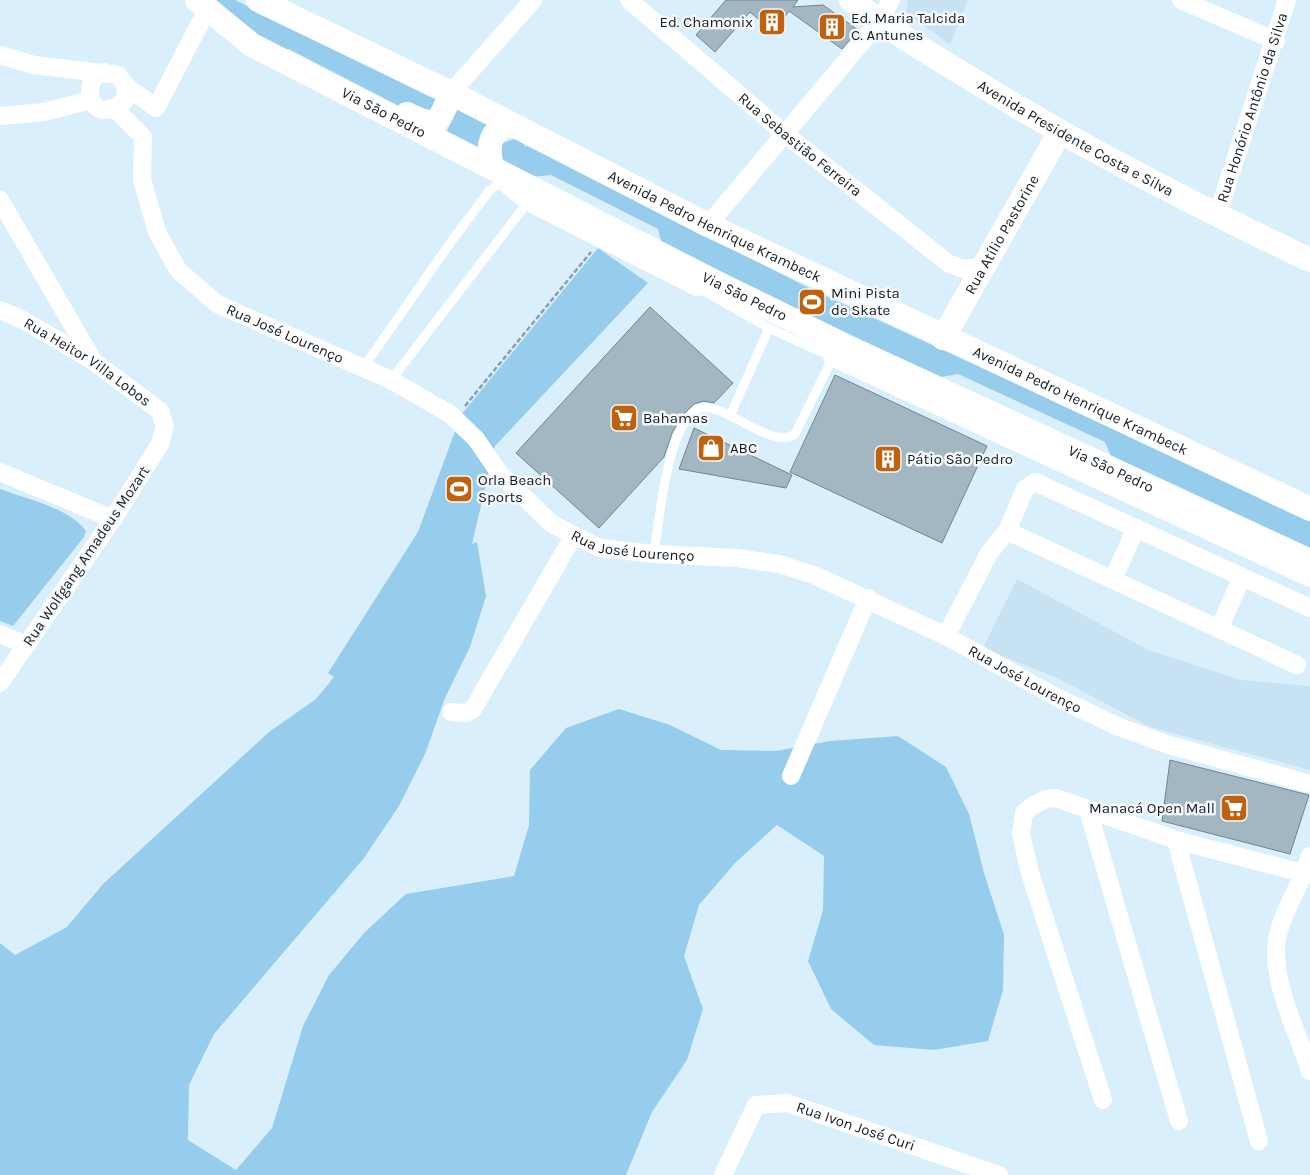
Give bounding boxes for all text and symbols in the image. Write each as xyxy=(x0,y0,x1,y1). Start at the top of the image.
building icon: Ed. Chamonix xyxy=(757,7,787,37)
place label: Ed. Maria Talcida C. Antunes xyxy=(851,9,965,44)
street label: Rua Honório Antônio da Silva xyxy=(1213,10,1291,205)
building icon: Ed. Maria Talcida C. Antunes xyxy=(817,12,847,42)
place label: Ed. Chamonix xyxy=(660,13,753,31)
street label: Avenida Presidente Costa e Silva xyxy=(974,76,1177,200)
street label: Via São Pedro xyxy=(338,83,429,141)
street label: Rua Sebastião Ferreira xyxy=(735,89,865,200)
street label: Avenida Pedro Henrique Krambeck xyxy=(605,166,825,286)
street label: Rua Atílio Pastorine xyxy=(961,172,1043,297)
street label: Via São Pedro xyxy=(699,268,790,325)
place label: Mini Pista de Skate xyxy=(831,284,900,319)
sports icon: Mini Pista de Skate xyxy=(797,287,827,317)
street label: Rua José Lourenço xyxy=(224,300,346,367)
street label: Rua Heitor Villa Lobos xyxy=(21,314,155,410)
street label: Avenida Pedro Henrique Krambeck xyxy=(970,342,1191,459)
supermarket icon: Bahamas xyxy=(609,403,639,433)
place label: Bahamas xyxy=(643,409,708,427)
shop icon: ABC xyxy=(696,433,726,463)
place label: ABC xyxy=(730,439,757,457)
street label: Via São Pedro xyxy=(1065,441,1157,496)
building icon: Pátio São Pedro xyxy=(873,444,903,474)
place label: Pátio São Pedro xyxy=(907,450,1013,468)
street label: Rua Wolfgang Amadeus Mozart xyxy=(19,462,153,649)
place label: Orla Beach Sports xyxy=(478,471,551,506)
sports icon: Orla Beach Sports xyxy=(444,474,474,504)
street label: Rua José Lourenço xyxy=(568,526,695,565)
street label: Rua José Lourenço xyxy=(965,641,1084,717)
supermarket icon: Manacá Open Mall xyxy=(1219,793,1249,823)
place label: Manacá Open Mall xyxy=(1089,799,1215,817)
street label: Rua Ivon José Curi xyxy=(794,1098,917,1155)

